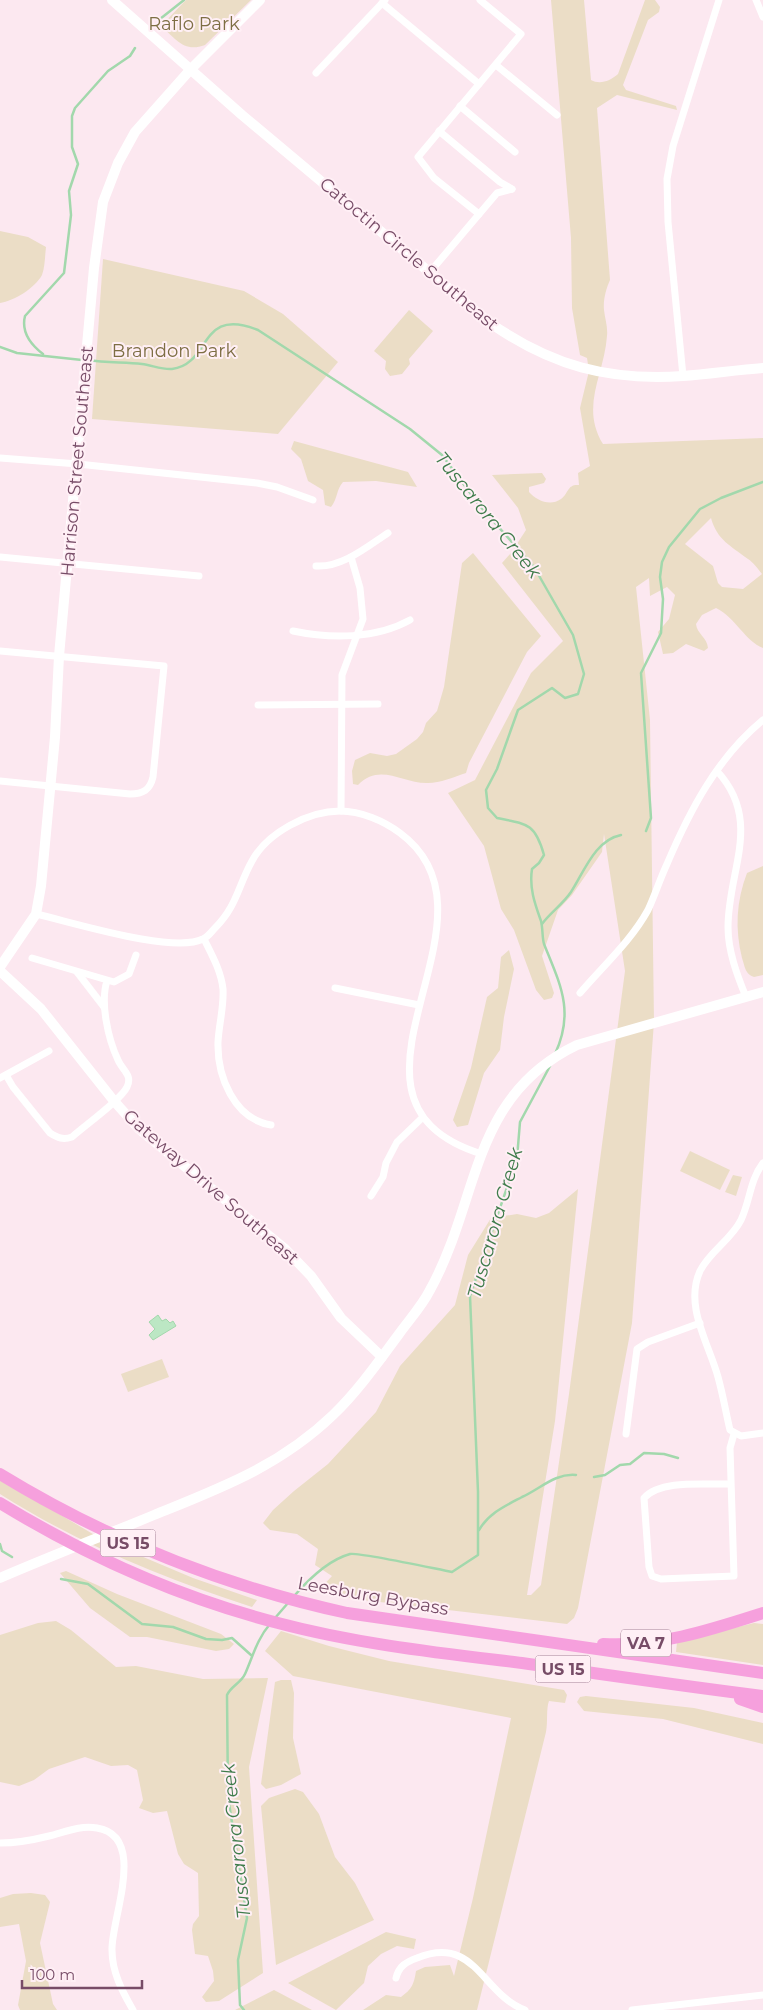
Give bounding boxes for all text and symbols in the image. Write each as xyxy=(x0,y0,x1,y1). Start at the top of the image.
park label: Raflo Park xyxy=(148,13,240,35)
street label: Catoctin Circle Southeast xyxy=(315,173,503,335)
park label: Brandon Park xyxy=(112,340,236,362)
street label: Harrison Street Southeast xyxy=(56,345,98,577)
water label: Tuscarora Creek xyxy=(430,447,546,583)
street label: Gateway Drive Southeast xyxy=(119,1105,303,1269)
water label: Tuscarora Creek xyxy=(462,1144,528,1301)
road number: US 15 xyxy=(100,1530,156,1556)
street label: Leesburg Bypass xyxy=(296,1572,450,1620)
road number: VA 7 xyxy=(621,1630,671,1656)
road number: US 15 xyxy=(536,1656,590,1682)
water label: Tuscarora Creek xyxy=(216,1762,256,1920)
scale bar xyxy=(22,1958,142,1990)
text: 100 m xyxy=(30,1965,75,1984)

